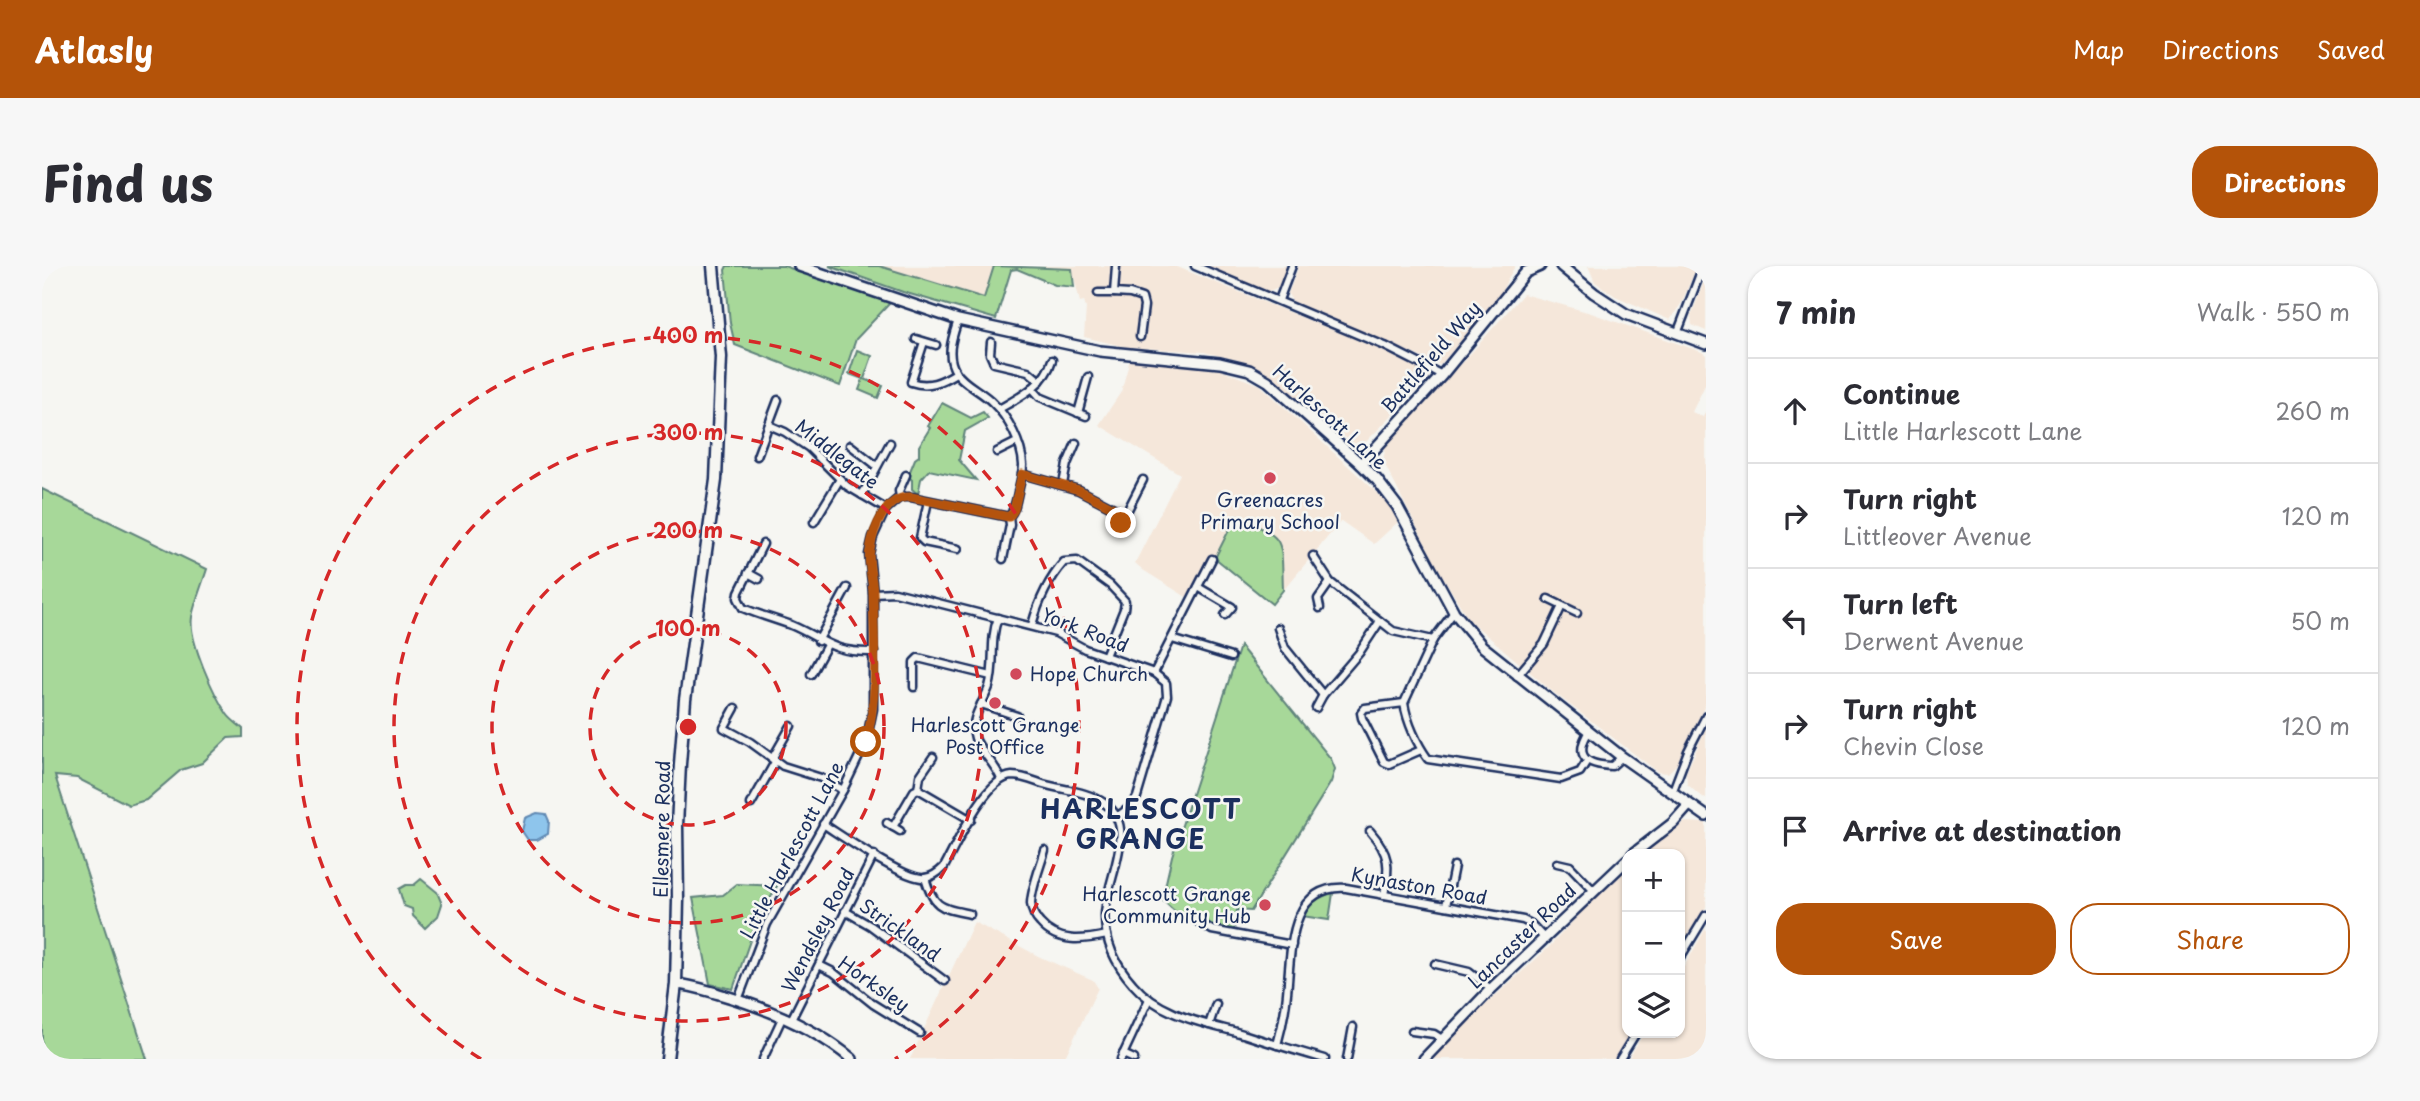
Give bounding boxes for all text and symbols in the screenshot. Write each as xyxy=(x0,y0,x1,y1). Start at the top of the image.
text: Atlasly xyxy=(35,24,153,74)
text: Map xyxy=(2073,31,2124,67)
text: Directions xyxy=(2162,31,2279,67)
text: Saved xyxy=(2317,31,2385,67)
text: Find us xyxy=(42,145,213,219)
button: Directions xyxy=(2192,146,2378,218)
text: 7 min xyxy=(1776,289,1857,334)
street label: Battlefield Way xyxy=(1374,294,1487,418)
text: Walk · 550 m xyxy=(2197,294,2350,329)
text: 400 m xyxy=(653,318,723,350)
street label: Harlescott Lane xyxy=(1267,357,1394,475)
text: Continue xyxy=(1843,374,1960,413)
icon: ahead xyxy=(1776,392,1814,430)
text: 260 m xyxy=(2275,393,2350,428)
street label: Middlegate xyxy=(790,412,885,495)
text: Little Harlescott Lane xyxy=(1843,413,2082,448)
text: 300 m xyxy=(653,415,723,447)
marker: Greenacres Primary School xyxy=(1262,470,1278,486)
text: Turn right xyxy=(1843,479,1977,518)
place label: Greenacres Primary School xyxy=(1200,485,1340,535)
icon: right xyxy=(1776,497,1814,535)
text: 120 m xyxy=(2282,498,2350,533)
route end xyxy=(1105,507,1136,538)
text: 200 m xyxy=(653,513,723,545)
text: Littleover Avenue xyxy=(1843,518,2032,553)
text: Turn left xyxy=(1843,584,1958,623)
street label: York Road xyxy=(1038,600,1133,658)
icon: left xyxy=(1776,602,1814,640)
text: 50 m xyxy=(2290,603,2350,638)
text: 100 m xyxy=(655,611,721,643)
text: Derwent Avenue xyxy=(1843,623,2024,658)
place label: Hope Church xyxy=(1030,659,1148,687)
marker: Hope Church xyxy=(1008,666,1024,682)
text: Turn right xyxy=(1843,689,1977,728)
marker: Harlescott Grange Post Office xyxy=(987,695,1003,711)
icon: right xyxy=(1776,707,1814,745)
text: 120 m xyxy=(2282,708,2350,743)
place label: Harlescott Grange Post Office xyxy=(911,710,1079,760)
centre of rings xyxy=(676,715,700,739)
route start xyxy=(850,726,881,757)
text: Chevin Close xyxy=(1843,728,1984,763)
street label: Little Harlescott Lane xyxy=(732,756,850,943)
street label: Ellesmere Road xyxy=(646,760,676,898)
district label: HARLESCOTT GRANGE xyxy=(1040,789,1242,858)
text: Arrive at destination xyxy=(1843,811,2122,850)
icon: arrive xyxy=(1776,812,1814,850)
map controls xyxy=(1622,849,1685,1038)
button: + xyxy=(1622,849,1685,912)
street label: Kynaston Road xyxy=(1349,859,1489,911)
street label: Wendsley Road xyxy=(774,862,861,997)
street label: Lancaster Road xyxy=(1461,876,1582,994)
place label: Harlescott Grange Community Hub xyxy=(1082,879,1251,929)
street label: Strickland xyxy=(854,891,947,968)
marker: Harlescott Grange Community Hub xyxy=(1257,897,1273,913)
button: Save xyxy=(1776,903,2056,975)
button: Share xyxy=(2070,903,2350,975)
button: − xyxy=(1622,912,1685,975)
street label: Horksley xyxy=(833,948,916,1018)
button: layers xyxy=(1622,975,1685,1038)

